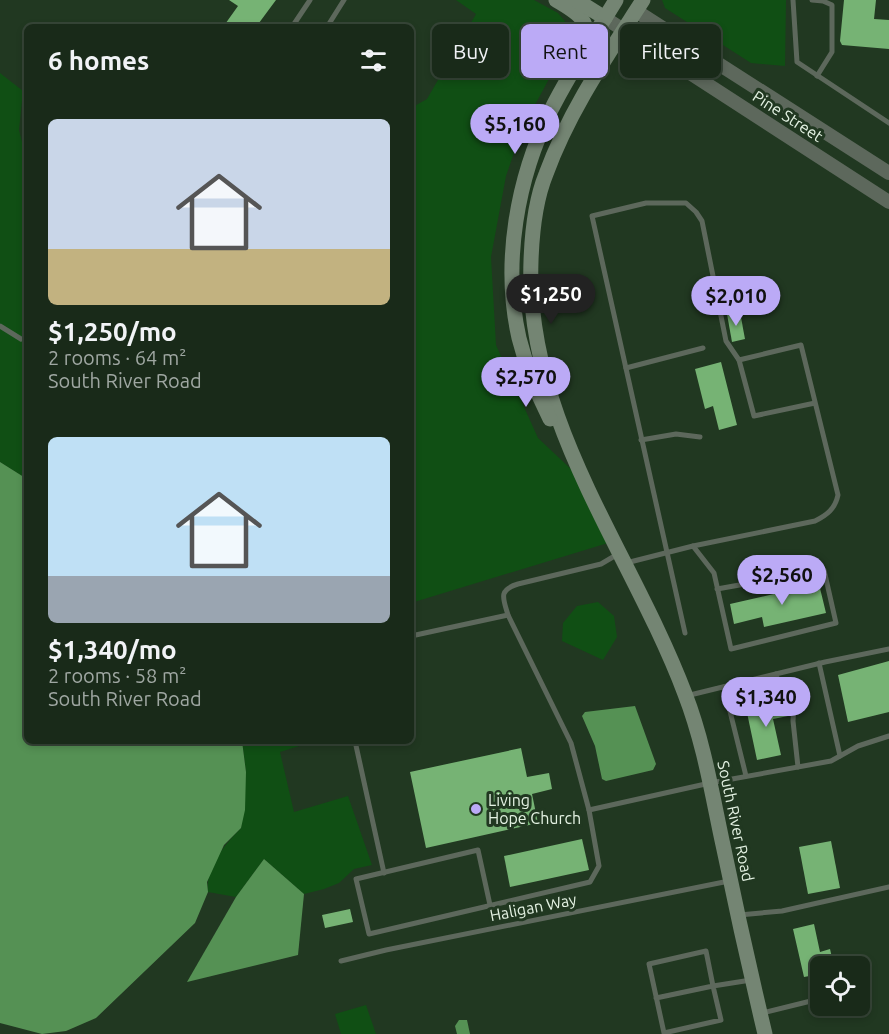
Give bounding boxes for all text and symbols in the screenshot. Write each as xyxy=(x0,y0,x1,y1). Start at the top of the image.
chip: Buy xyxy=(432,24,509,78)
chip: Rent xyxy=(521,24,608,78)
chip: Filters xyxy=(620,24,721,78)
icon: filters xyxy=(357,44,390,77)
text: 6 homes xyxy=(48,46,149,75)
street label: Pine Street xyxy=(750,87,827,146)
pin: $5,160 xyxy=(466,104,564,155)
text: $5,160 xyxy=(484,112,546,135)
icon: home xyxy=(165,158,273,266)
pin: $1,250 xyxy=(502,274,600,325)
pin: $2,010 xyxy=(687,276,785,327)
text: $1,250 xyxy=(520,282,582,305)
text: $2,010 xyxy=(705,284,767,307)
text: $1,250/mo xyxy=(48,317,177,346)
text: 2 rooms · 64 m² xyxy=(48,346,186,369)
pin: $2,570 xyxy=(477,357,575,408)
text: $2,570 xyxy=(495,365,557,388)
text: South River Road xyxy=(48,369,202,392)
icon: home xyxy=(165,476,273,584)
pin: $2,560 xyxy=(733,555,831,606)
text: $2,560 xyxy=(751,563,813,586)
text: $1,340/mo xyxy=(48,635,177,664)
text: 2 rooms · 58 m² xyxy=(48,664,186,687)
pin: $1,340 xyxy=(717,677,815,728)
text: $1,340 xyxy=(735,685,797,708)
text: South River Road xyxy=(48,687,202,710)
street label: South River Road xyxy=(714,759,758,883)
place label: Living Hope Church xyxy=(488,791,581,827)
marker: Living Hope Church xyxy=(469,802,483,816)
street label: Haligan Way xyxy=(488,890,578,924)
map controls xyxy=(810,956,870,1016)
button: locate xyxy=(810,956,870,1016)

